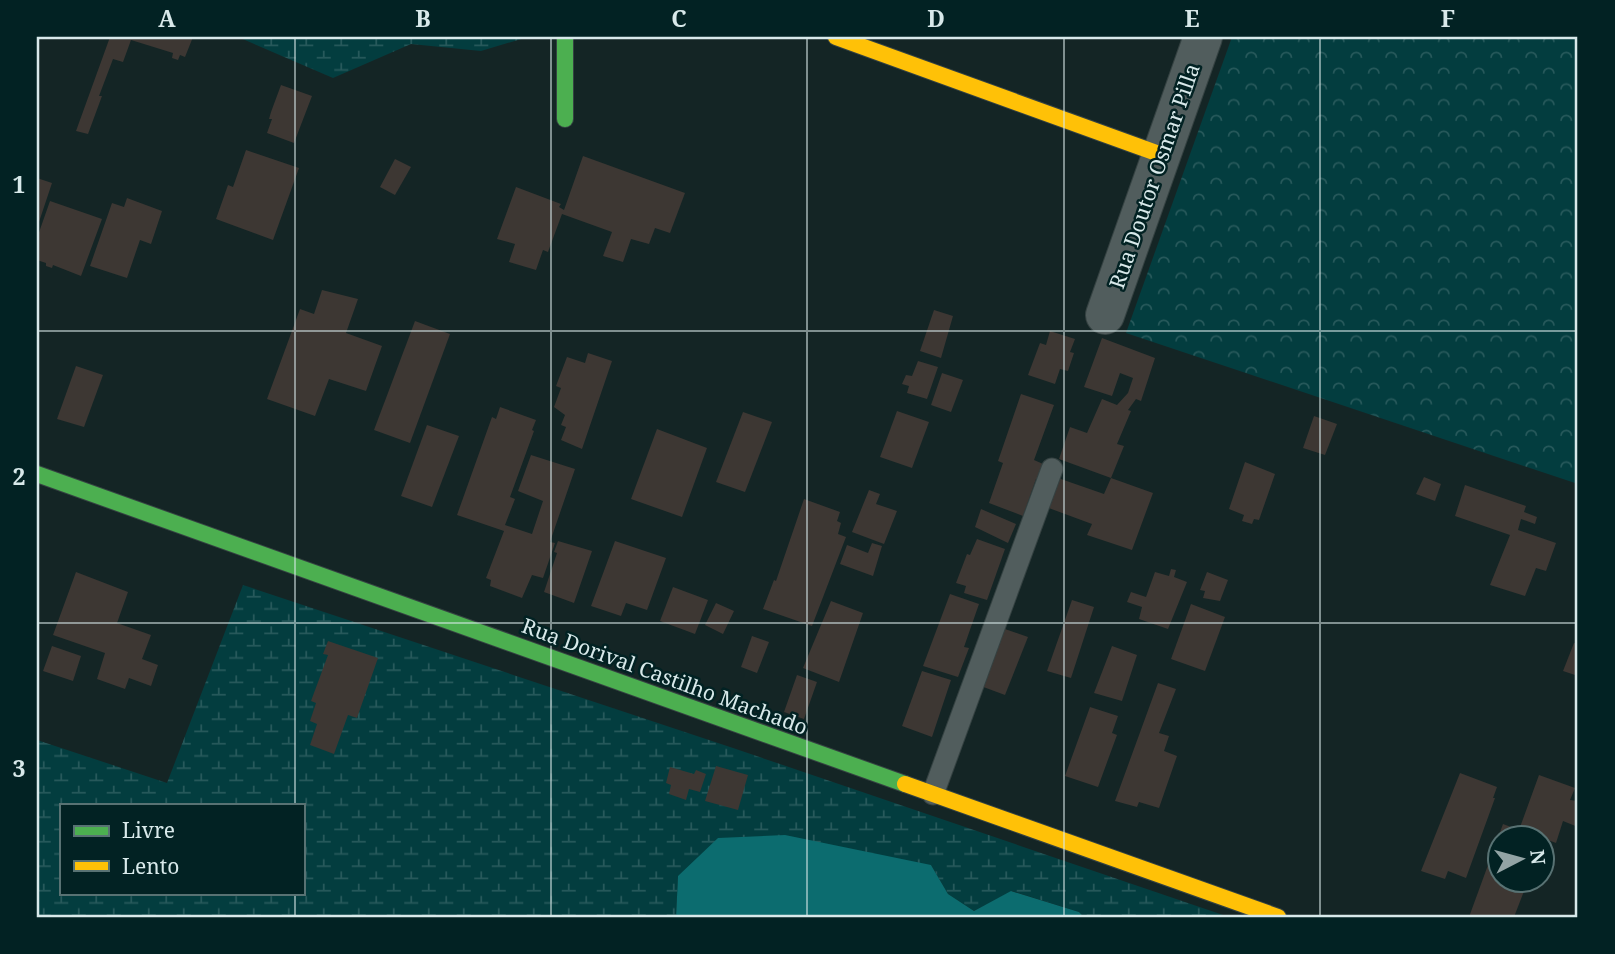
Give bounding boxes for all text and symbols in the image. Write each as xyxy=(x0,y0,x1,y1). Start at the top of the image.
text: A xyxy=(158,2,176,34)
text: B xyxy=(415,2,431,34)
text: C xyxy=(671,2,687,34)
text: D xyxy=(927,2,945,34)
text: E xyxy=(1184,2,1200,34)
text: F xyxy=(1441,2,1455,34)
street label: Rua Doutor Osmar Pilla xyxy=(1102,60,1206,292)
text: 1 xyxy=(13,168,26,200)
text: 2 xyxy=(13,460,26,492)
street label: Rua Dorival Castilho Machado xyxy=(518,611,812,741)
text: 3 xyxy=(13,752,26,784)
legend xyxy=(60,804,304,894)
text: Livre xyxy=(122,816,175,844)
north arrow xyxy=(1486,824,1556,894)
text: N xyxy=(1524,848,1552,866)
text: Lento xyxy=(122,852,179,880)

